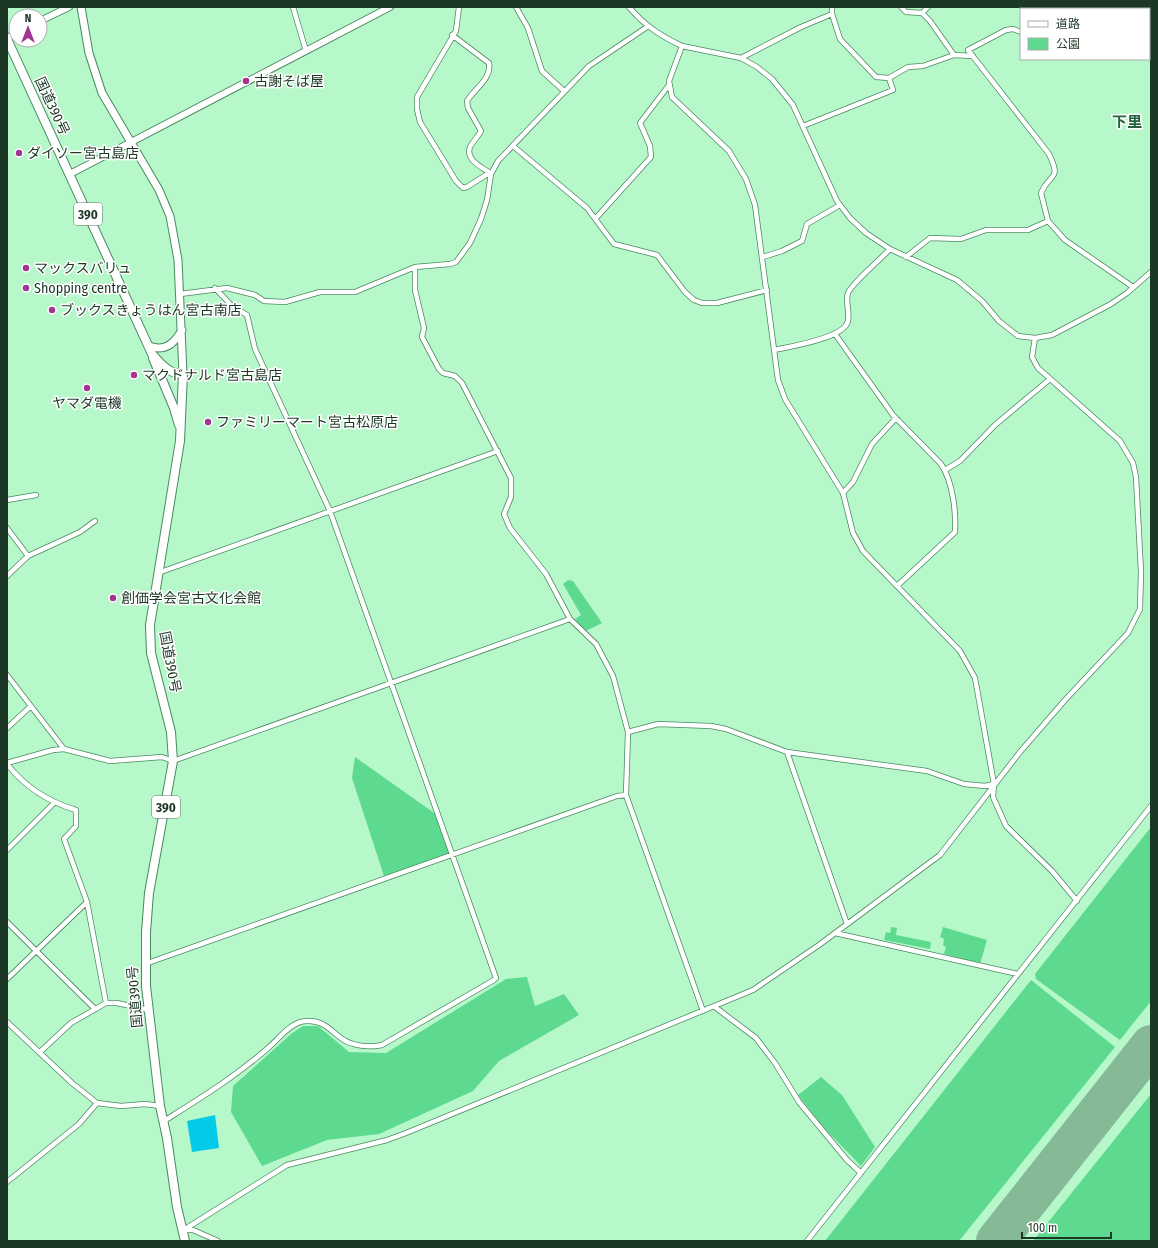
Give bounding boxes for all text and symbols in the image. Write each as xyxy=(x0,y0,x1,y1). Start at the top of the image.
north arrow xyxy=(8,8,48,48)
legend xyxy=(1020,8,1150,60)
text: N xyxy=(25,12,31,25)
text: 道路 xyxy=(1056,17,1080,31)
text: 公園 xyxy=(1056,37,1080,51)
place label: 古謝そば屋 xyxy=(254,73,324,90)
street label: 国道390号 xyxy=(31,74,73,138)
marker: 古謝そば屋 xyxy=(241,76,251,86)
district label: 下里 xyxy=(1112,113,1142,131)
place label: ダイソー宮古島店 xyxy=(27,145,139,162)
marker: ダイソー宮古島店 xyxy=(14,148,24,158)
road number: 390 xyxy=(74,203,102,225)
place label: マックスバリュ xyxy=(34,260,132,277)
marker: マックスバリュ xyxy=(21,263,31,273)
place label: Shopping centre xyxy=(34,280,127,297)
marker: Shopping centre xyxy=(21,283,31,293)
place label: ブックスきょうはん宮古南店 xyxy=(60,302,242,319)
marker: ブックスきょうはん宮古南店 xyxy=(47,305,57,315)
place label: マクドナルド宮古島店 xyxy=(142,367,282,384)
marker: マクドナルド宮古島店 xyxy=(129,370,139,380)
marker: ヤマダ電機 xyxy=(82,383,92,393)
place label: ヤマダ電機 xyxy=(52,395,122,412)
place label: ファミリーマート宮古松原店 xyxy=(216,414,398,431)
marker: ファミリーマート宮古松原店 xyxy=(203,417,213,427)
place label: 創価学会宮古文化会館 xyxy=(121,590,261,607)
marker: 創価学会宮古文化会館 xyxy=(108,593,118,603)
street label: 国道390号 xyxy=(156,630,184,694)
road number: 390 xyxy=(152,796,180,818)
street label: 国道390号 xyxy=(124,965,146,1029)
scale bar xyxy=(1022,1214,1111,1240)
text: 100 m xyxy=(1028,1221,1057,1235)

